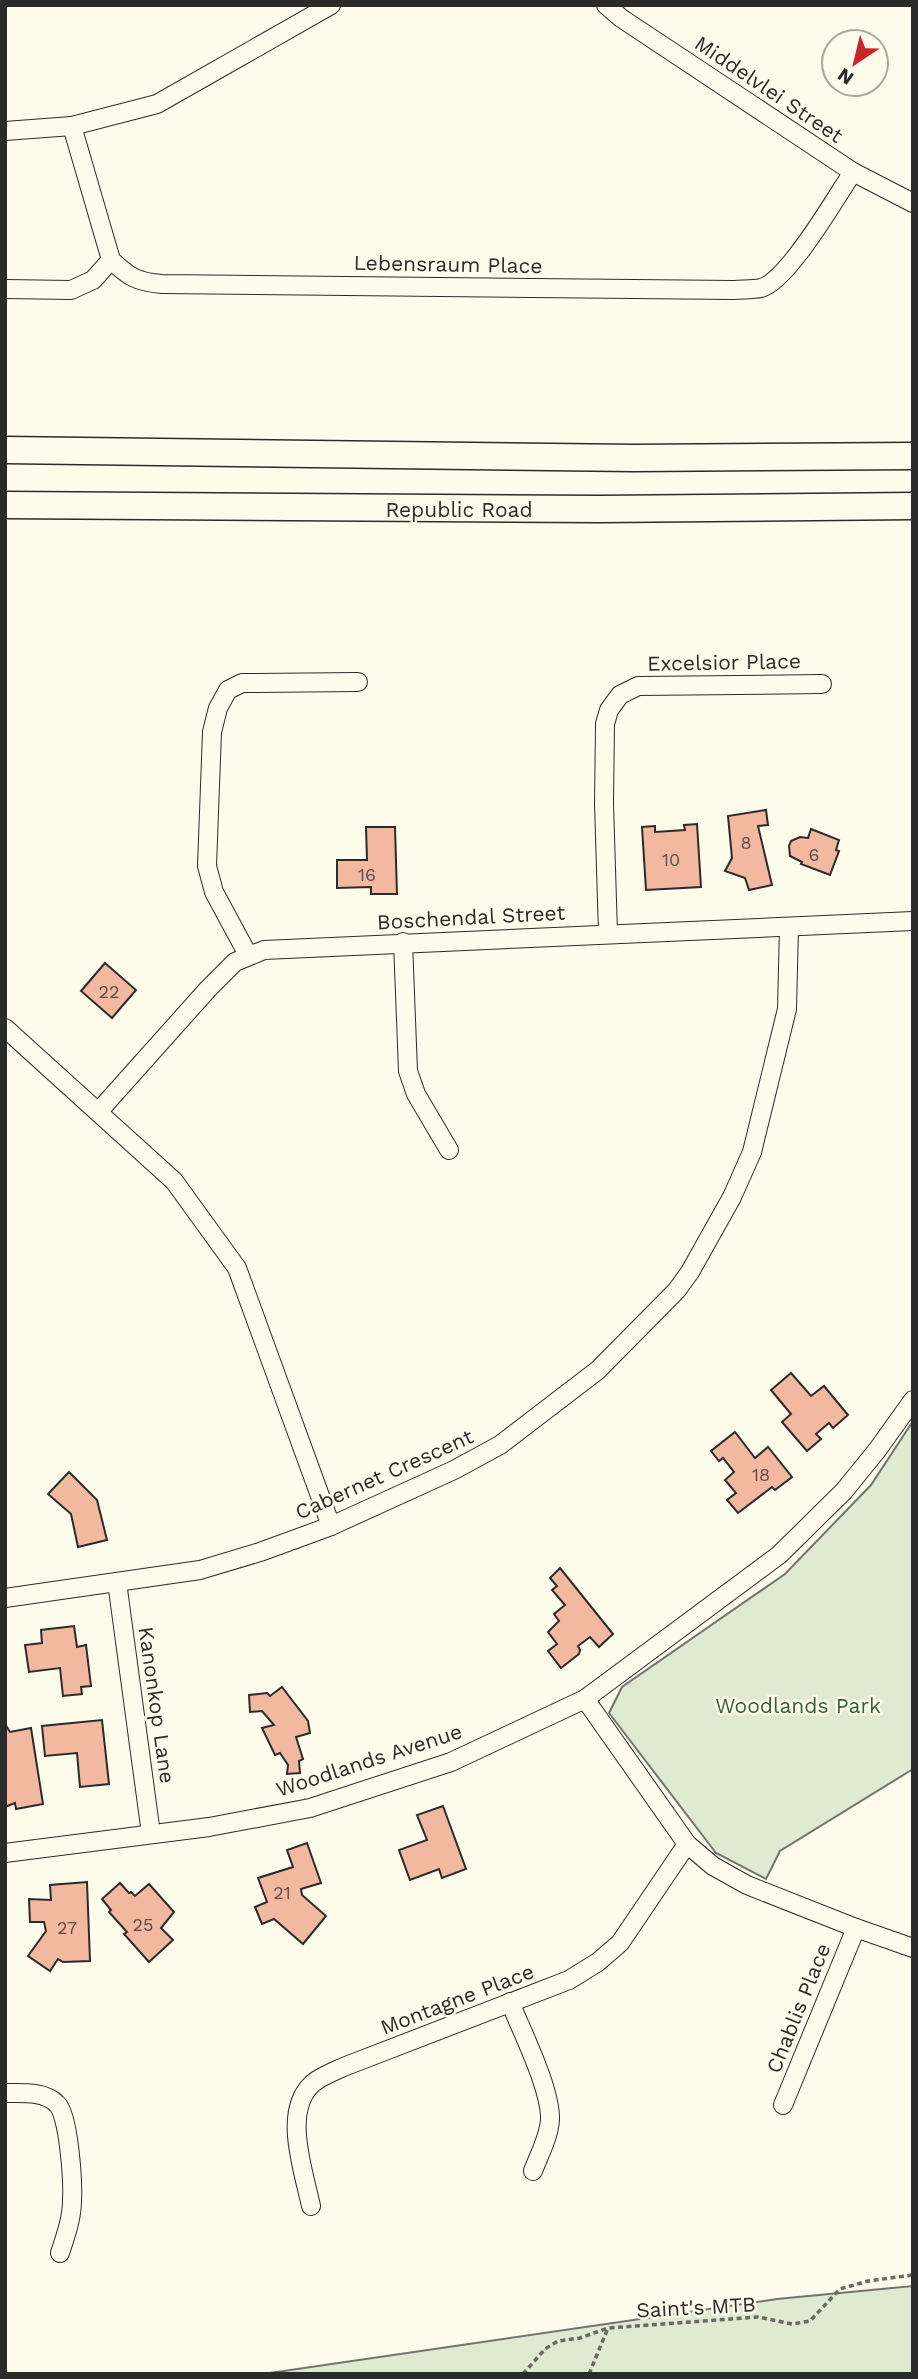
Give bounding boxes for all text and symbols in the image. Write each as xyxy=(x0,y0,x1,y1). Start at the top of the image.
north arrow xyxy=(820,28,890,98)
street label: Middelvlei Street xyxy=(690,30,848,148)
text: N xyxy=(833,63,858,90)
street label: Lebensraum Place xyxy=(353,250,543,278)
street label: Republic Road xyxy=(385,497,533,522)
street label: Excelsior Place xyxy=(647,648,801,676)
house number: 8 xyxy=(740,832,752,853)
house number: 6 xyxy=(809,844,819,865)
house number: 10 xyxy=(662,849,680,870)
house number: 16 xyxy=(358,864,376,885)
street label: Boschendal Street xyxy=(376,900,566,934)
house number: 22 xyxy=(99,981,120,1002)
street label: Cabernet Crescent xyxy=(291,1423,477,1525)
house number: 18 xyxy=(752,1464,770,1485)
street label: Kanonkop Lane xyxy=(134,1625,180,1785)
park label: Woodlands Park xyxy=(715,1693,881,1718)
street label: Woodlands Avenue xyxy=(273,1718,465,1802)
house number: 21 xyxy=(273,1882,291,1903)
house number: 25 xyxy=(133,1914,153,1935)
house number: 27 xyxy=(57,1917,77,1938)
street label: Chablis Place xyxy=(761,1939,835,2077)
street label: Montagne Place xyxy=(377,1958,537,2040)
street label: Saint's MTB xyxy=(636,2291,756,2323)

